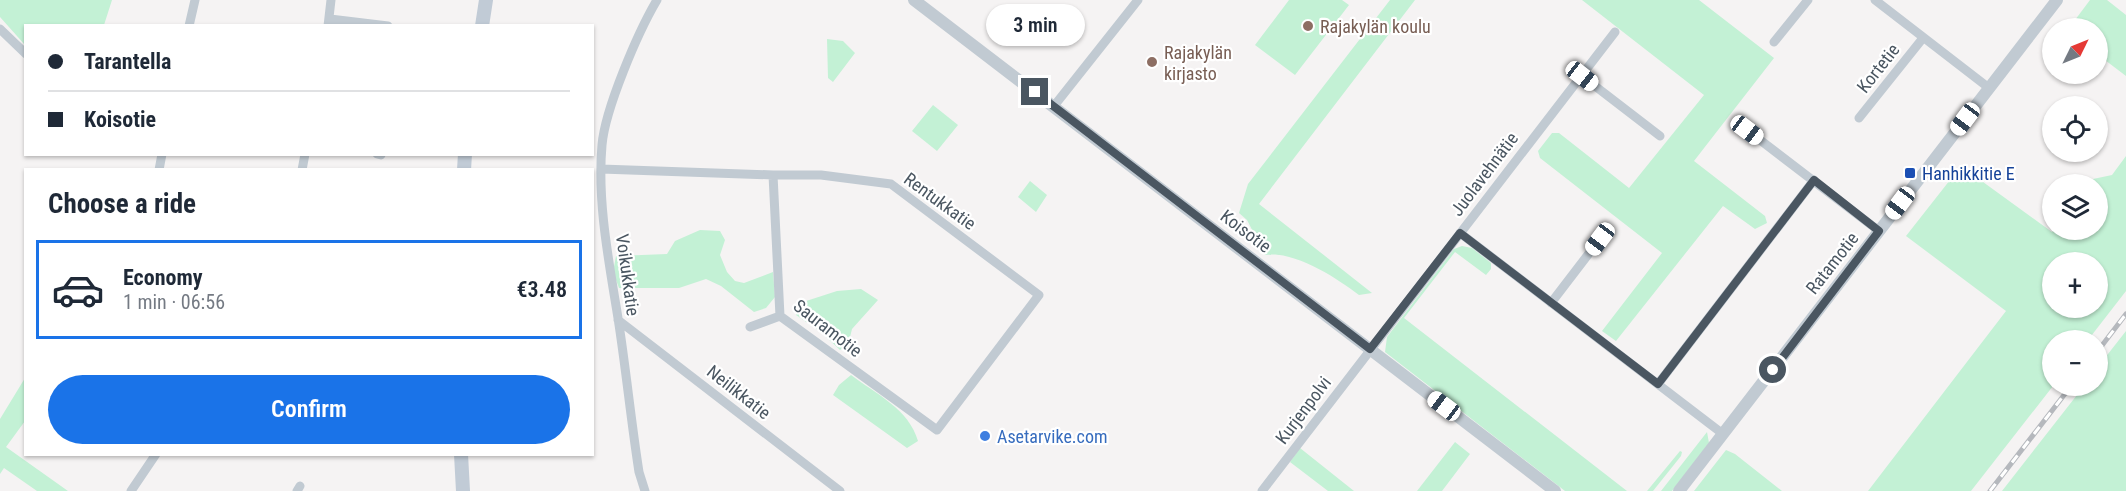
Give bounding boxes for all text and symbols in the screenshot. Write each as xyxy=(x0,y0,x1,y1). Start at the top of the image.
callout: 3 min xyxy=(986,5,1084,47)
text: 3 min xyxy=(1013,13,1058,37)
place label: Rajakylän koulu xyxy=(1320,16,1431,37)
north arrow xyxy=(2042,18,2108,84)
map controls xyxy=(2042,18,2108,396)
marker: Rajakylän koulu xyxy=(1301,19,1315,33)
street label: Kortetie xyxy=(1852,39,1904,97)
place label: Rajakylän kirjasto xyxy=(1164,42,1232,84)
text: Tarantella xyxy=(84,49,171,74)
marker: Rajakylän kirjasto xyxy=(1145,55,1159,69)
car xyxy=(1562,58,1602,94)
route end xyxy=(1021,78,1048,105)
button: locate xyxy=(2042,96,2108,162)
car xyxy=(1947,99,1983,139)
text: Koisotie xyxy=(84,107,156,132)
car xyxy=(1727,112,1767,148)
street label: Juolavehnätie xyxy=(1446,128,1522,220)
place label: Hanhikkitie E xyxy=(1922,163,2015,184)
marker: Hanhikkitie E xyxy=(1903,166,1917,180)
street label: Rentukkatie xyxy=(900,168,980,234)
button: layers xyxy=(2042,174,2108,240)
car xyxy=(1882,183,1918,223)
text: Choose a ride xyxy=(48,188,196,220)
street label: Koisotie xyxy=(1217,205,1275,257)
car xyxy=(1582,219,1618,259)
street label: Ratamotie xyxy=(1801,228,1863,298)
street label: Voikukkatie xyxy=(612,233,644,317)
button: + xyxy=(2042,252,2108,318)
icon: car xyxy=(51,263,105,317)
text: Economy xyxy=(123,265,203,290)
text: €3.48 xyxy=(516,277,567,302)
text: 1 min · 06:56 xyxy=(123,290,225,314)
street label: Sauramotie xyxy=(790,295,866,361)
button: − xyxy=(2042,330,2108,396)
route start xyxy=(1759,356,1786,383)
street label: Neilikkatie xyxy=(703,361,775,423)
street label: Kurjenpolvi xyxy=(1271,372,1335,448)
button: Confirm xyxy=(48,375,570,444)
car xyxy=(1424,388,1464,424)
place label: Asetarvike.com xyxy=(997,426,1107,447)
marker: Asetarvike.com xyxy=(978,429,992,443)

